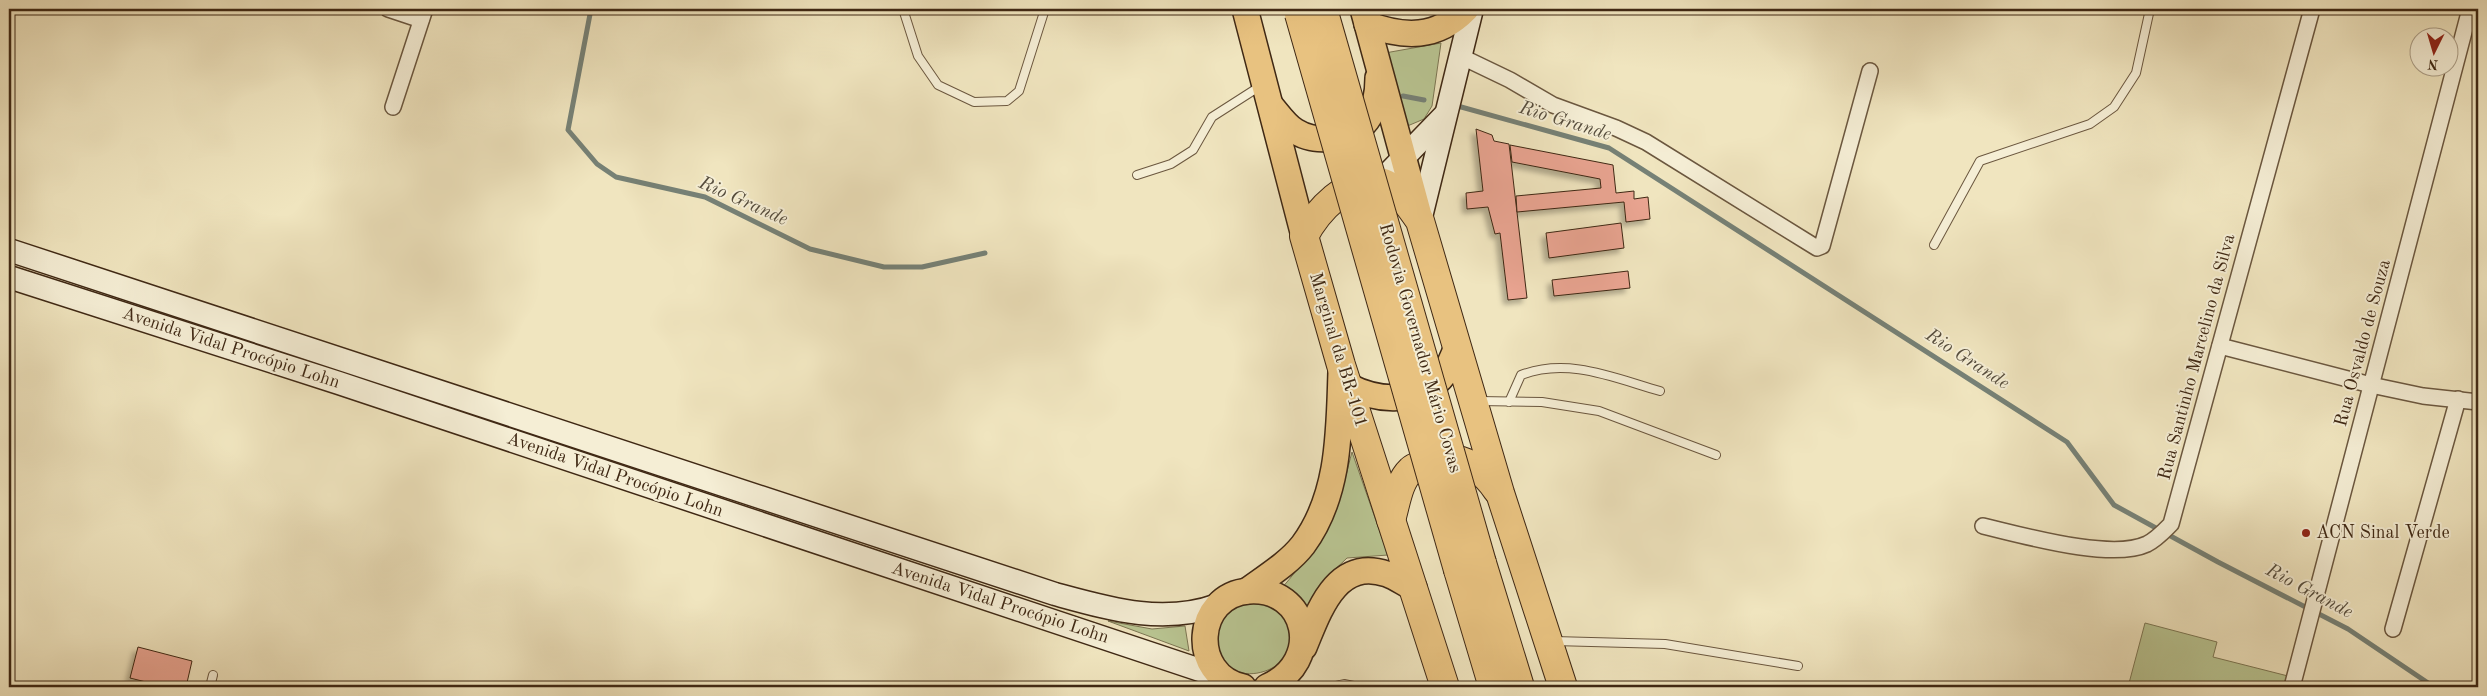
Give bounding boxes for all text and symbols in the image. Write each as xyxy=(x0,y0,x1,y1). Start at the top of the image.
north arrow xyxy=(2410,28,2460,78)
text: N xyxy=(2427,56,2439,71)
water label: Rio Grande xyxy=(1516,99,1614,145)
water label: Rio Grande xyxy=(695,174,791,230)
street label: Rodovia Governador Mário Covas xyxy=(1376,221,1464,475)
street label: Rua Santinho Marcelino da Silva xyxy=(2155,232,2239,482)
street label: Rua Osvaldo de Souza xyxy=(2332,257,2394,428)
street label: Marginal da BR-101 xyxy=(1306,270,1370,430)
street label: Avenida Vidal Procópio Lohn xyxy=(120,304,342,392)
water label: Rio Grande xyxy=(1921,326,2012,394)
street label: Avenida Vidal Procópio Lohn xyxy=(504,429,726,521)
place label: ACN Sinal Verde xyxy=(2316,524,2450,542)
marker: ACN Sinal Verde xyxy=(2300,527,2312,539)
street label: Avenida Vidal Procópio Lohn xyxy=(889,559,1111,647)
water label: Rio Grande xyxy=(2262,561,2356,623)

